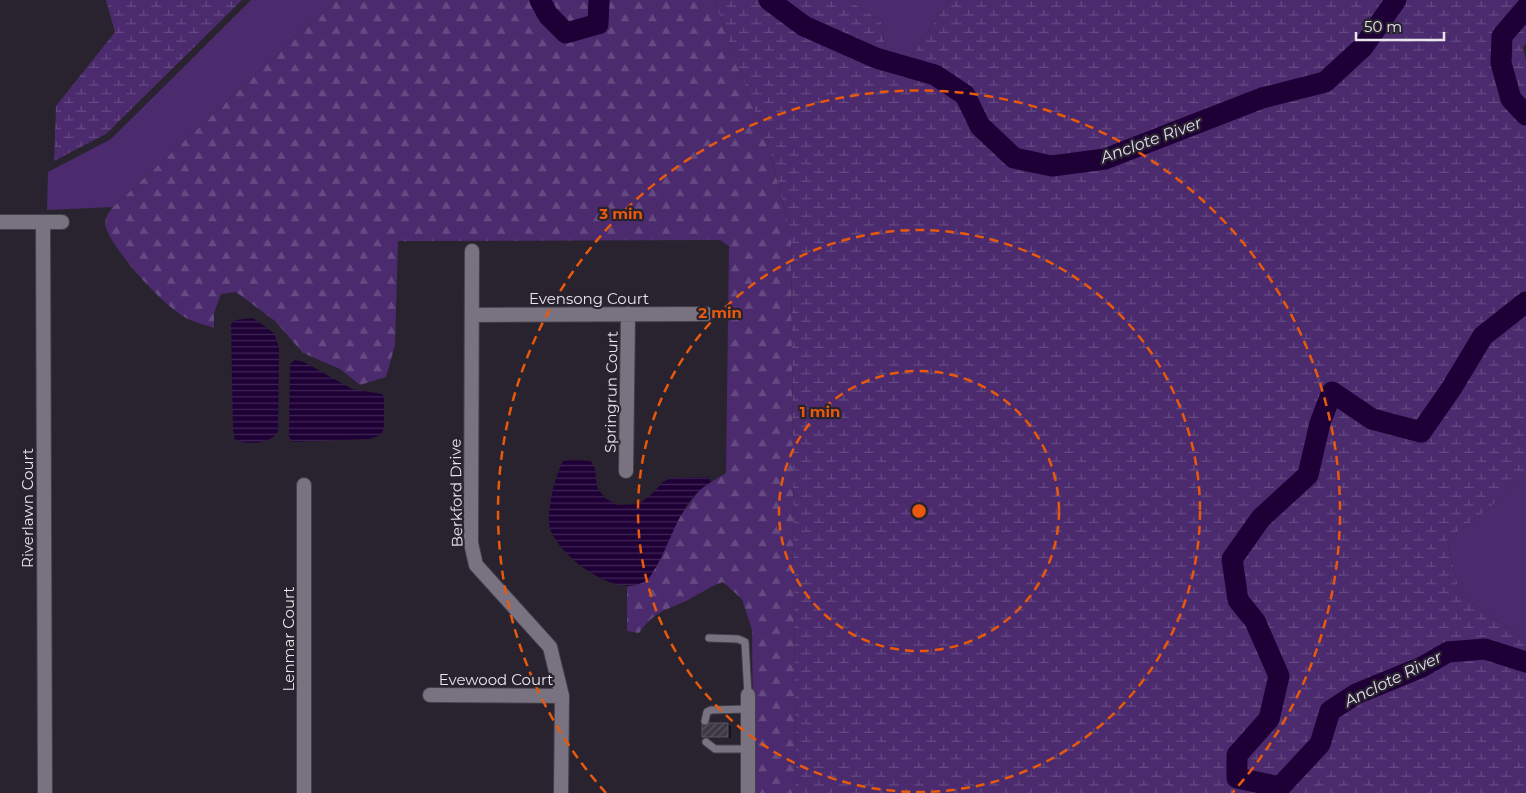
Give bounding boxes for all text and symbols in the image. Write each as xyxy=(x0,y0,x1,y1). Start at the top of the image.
scale bar xyxy=(1356,10,1444,42)
text: 50 m xyxy=(1364,17,1402,36)
water label: Anclote River xyxy=(1097,113,1205,167)
text: 3 min xyxy=(598,204,643,223)
street label: Evensong Court xyxy=(529,289,649,308)
text: 2 min xyxy=(698,303,742,322)
street label: Springrun Court xyxy=(600,331,622,453)
text: 1 min xyxy=(800,402,840,421)
street label: Berkford Drive xyxy=(446,438,466,548)
street label: Riverlawn Court xyxy=(18,448,37,568)
centre of rings xyxy=(910,502,928,520)
street label: Lenmar Court xyxy=(279,587,298,691)
water label: Anclote River xyxy=(1340,647,1445,711)
street label: Evewood Court xyxy=(439,670,553,689)

